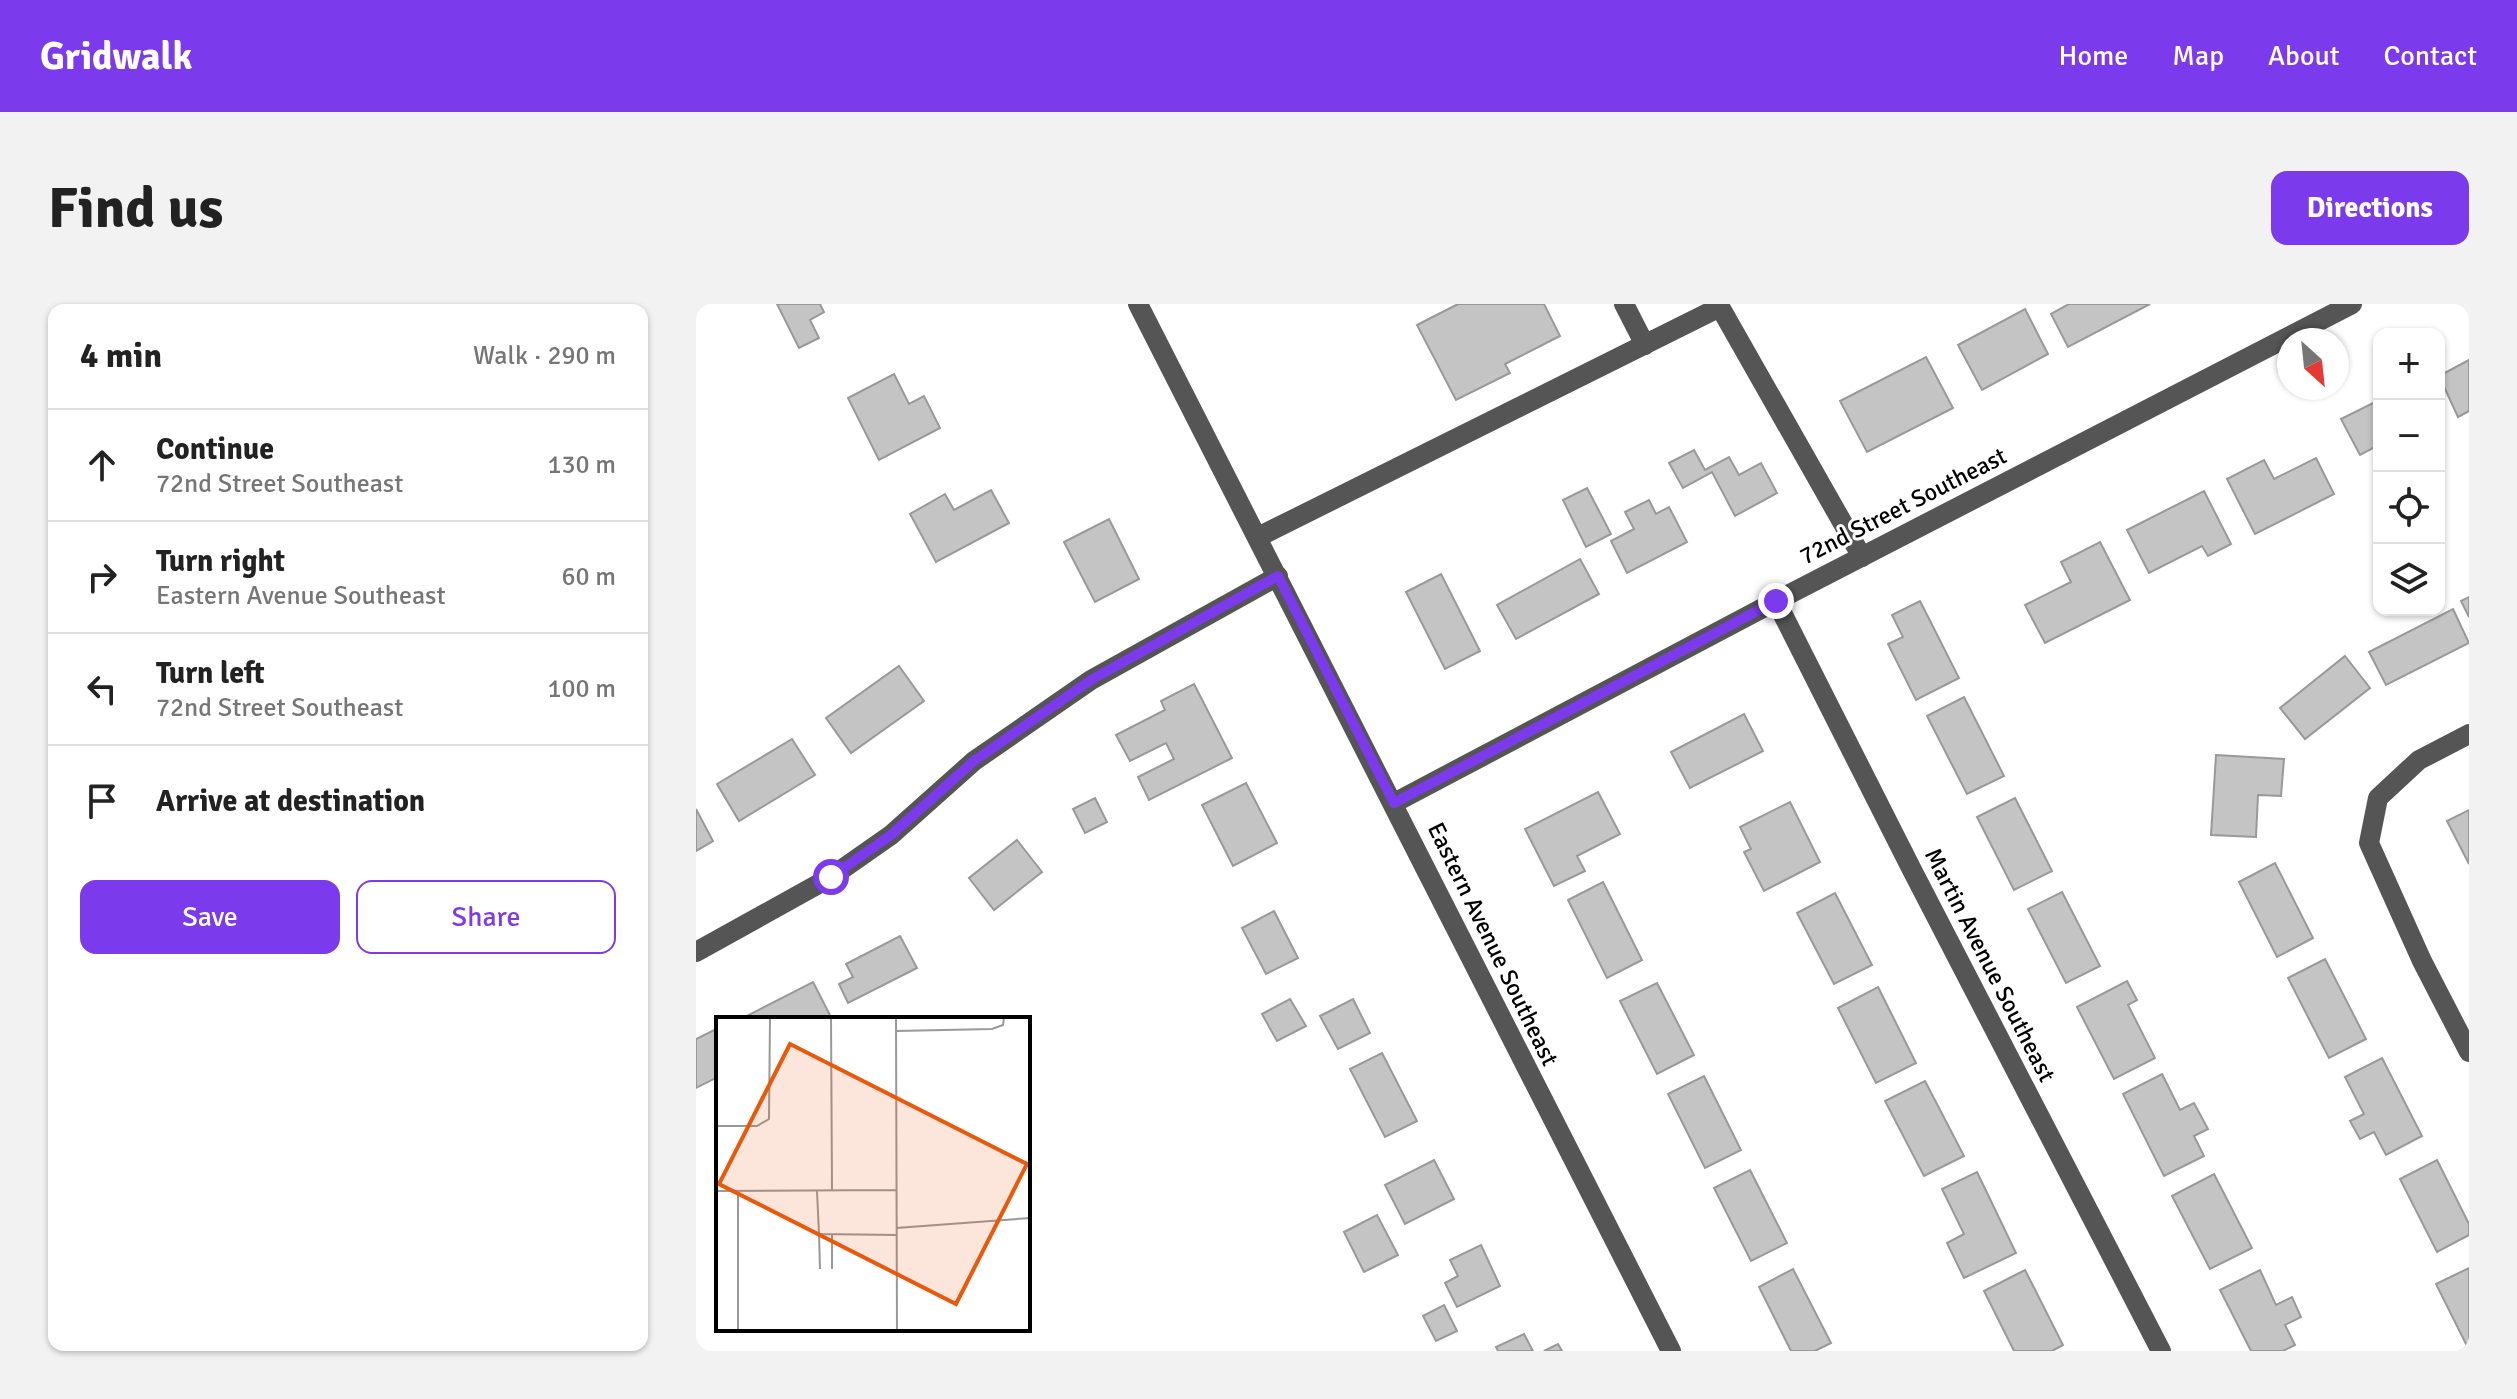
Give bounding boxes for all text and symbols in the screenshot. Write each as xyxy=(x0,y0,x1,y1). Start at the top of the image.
text: Gridwalk xyxy=(40,33,192,80)
text: Home xyxy=(2059,39,2128,73)
text: Map xyxy=(2172,39,2224,73)
text: About xyxy=(2268,39,2340,73)
text: Contact xyxy=(2384,39,2477,73)
button: Directions xyxy=(2271,171,2469,245)
text: Find us xyxy=(48,174,223,243)
north arrow xyxy=(2277,328,2349,400)
map controls xyxy=(2373,328,2445,616)
button: + xyxy=(2373,328,2445,400)
text: 4 min xyxy=(80,335,162,377)
text: Walk · 290 m xyxy=(473,340,616,372)
button: − xyxy=(2373,400,2445,472)
text: Continue xyxy=(156,431,274,468)
street label: 72nd Street Southeast xyxy=(1794,441,2012,571)
icon: ahead xyxy=(80,443,124,487)
text: 130 m xyxy=(547,449,616,481)
text: 72nd Street Southeast xyxy=(156,468,403,500)
button: locate xyxy=(2373,472,2445,544)
text: Turn right xyxy=(156,543,285,580)
button: layers xyxy=(2373,544,2445,616)
icon: right xyxy=(80,555,124,599)
text: 60 m xyxy=(561,561,616,593)
text: Eastern Avenue Southeast xyxy=(156,580,446,612)
route end xyxy=(1758,583,1794,619)
text: Turn left xyxy=(156,655,265,692)
icon: left xyxy=(80,667,124,711)
text: 100 m xyxy=(547,673,616,705)
text: 72nd Street Southeast xyxy=(156,692,403,724)
icon: arrive xyxy=(80,779,124,823)
text: Arrive at destination xyxy=(156,783,425,820)
street label: Eastern Avenue Southeast xyxy=(1421,817,1565,1071)
street label: Martin Avenue Southeast xyxy=(1918,843,2062,1087)
route start xyxy=(813,859,849,895)
button: Save xyxy=(80,880,340,954)
button: Share xyxy=(356,880,616,954)
inset map xyxy=(716,1017,1030,1331)

